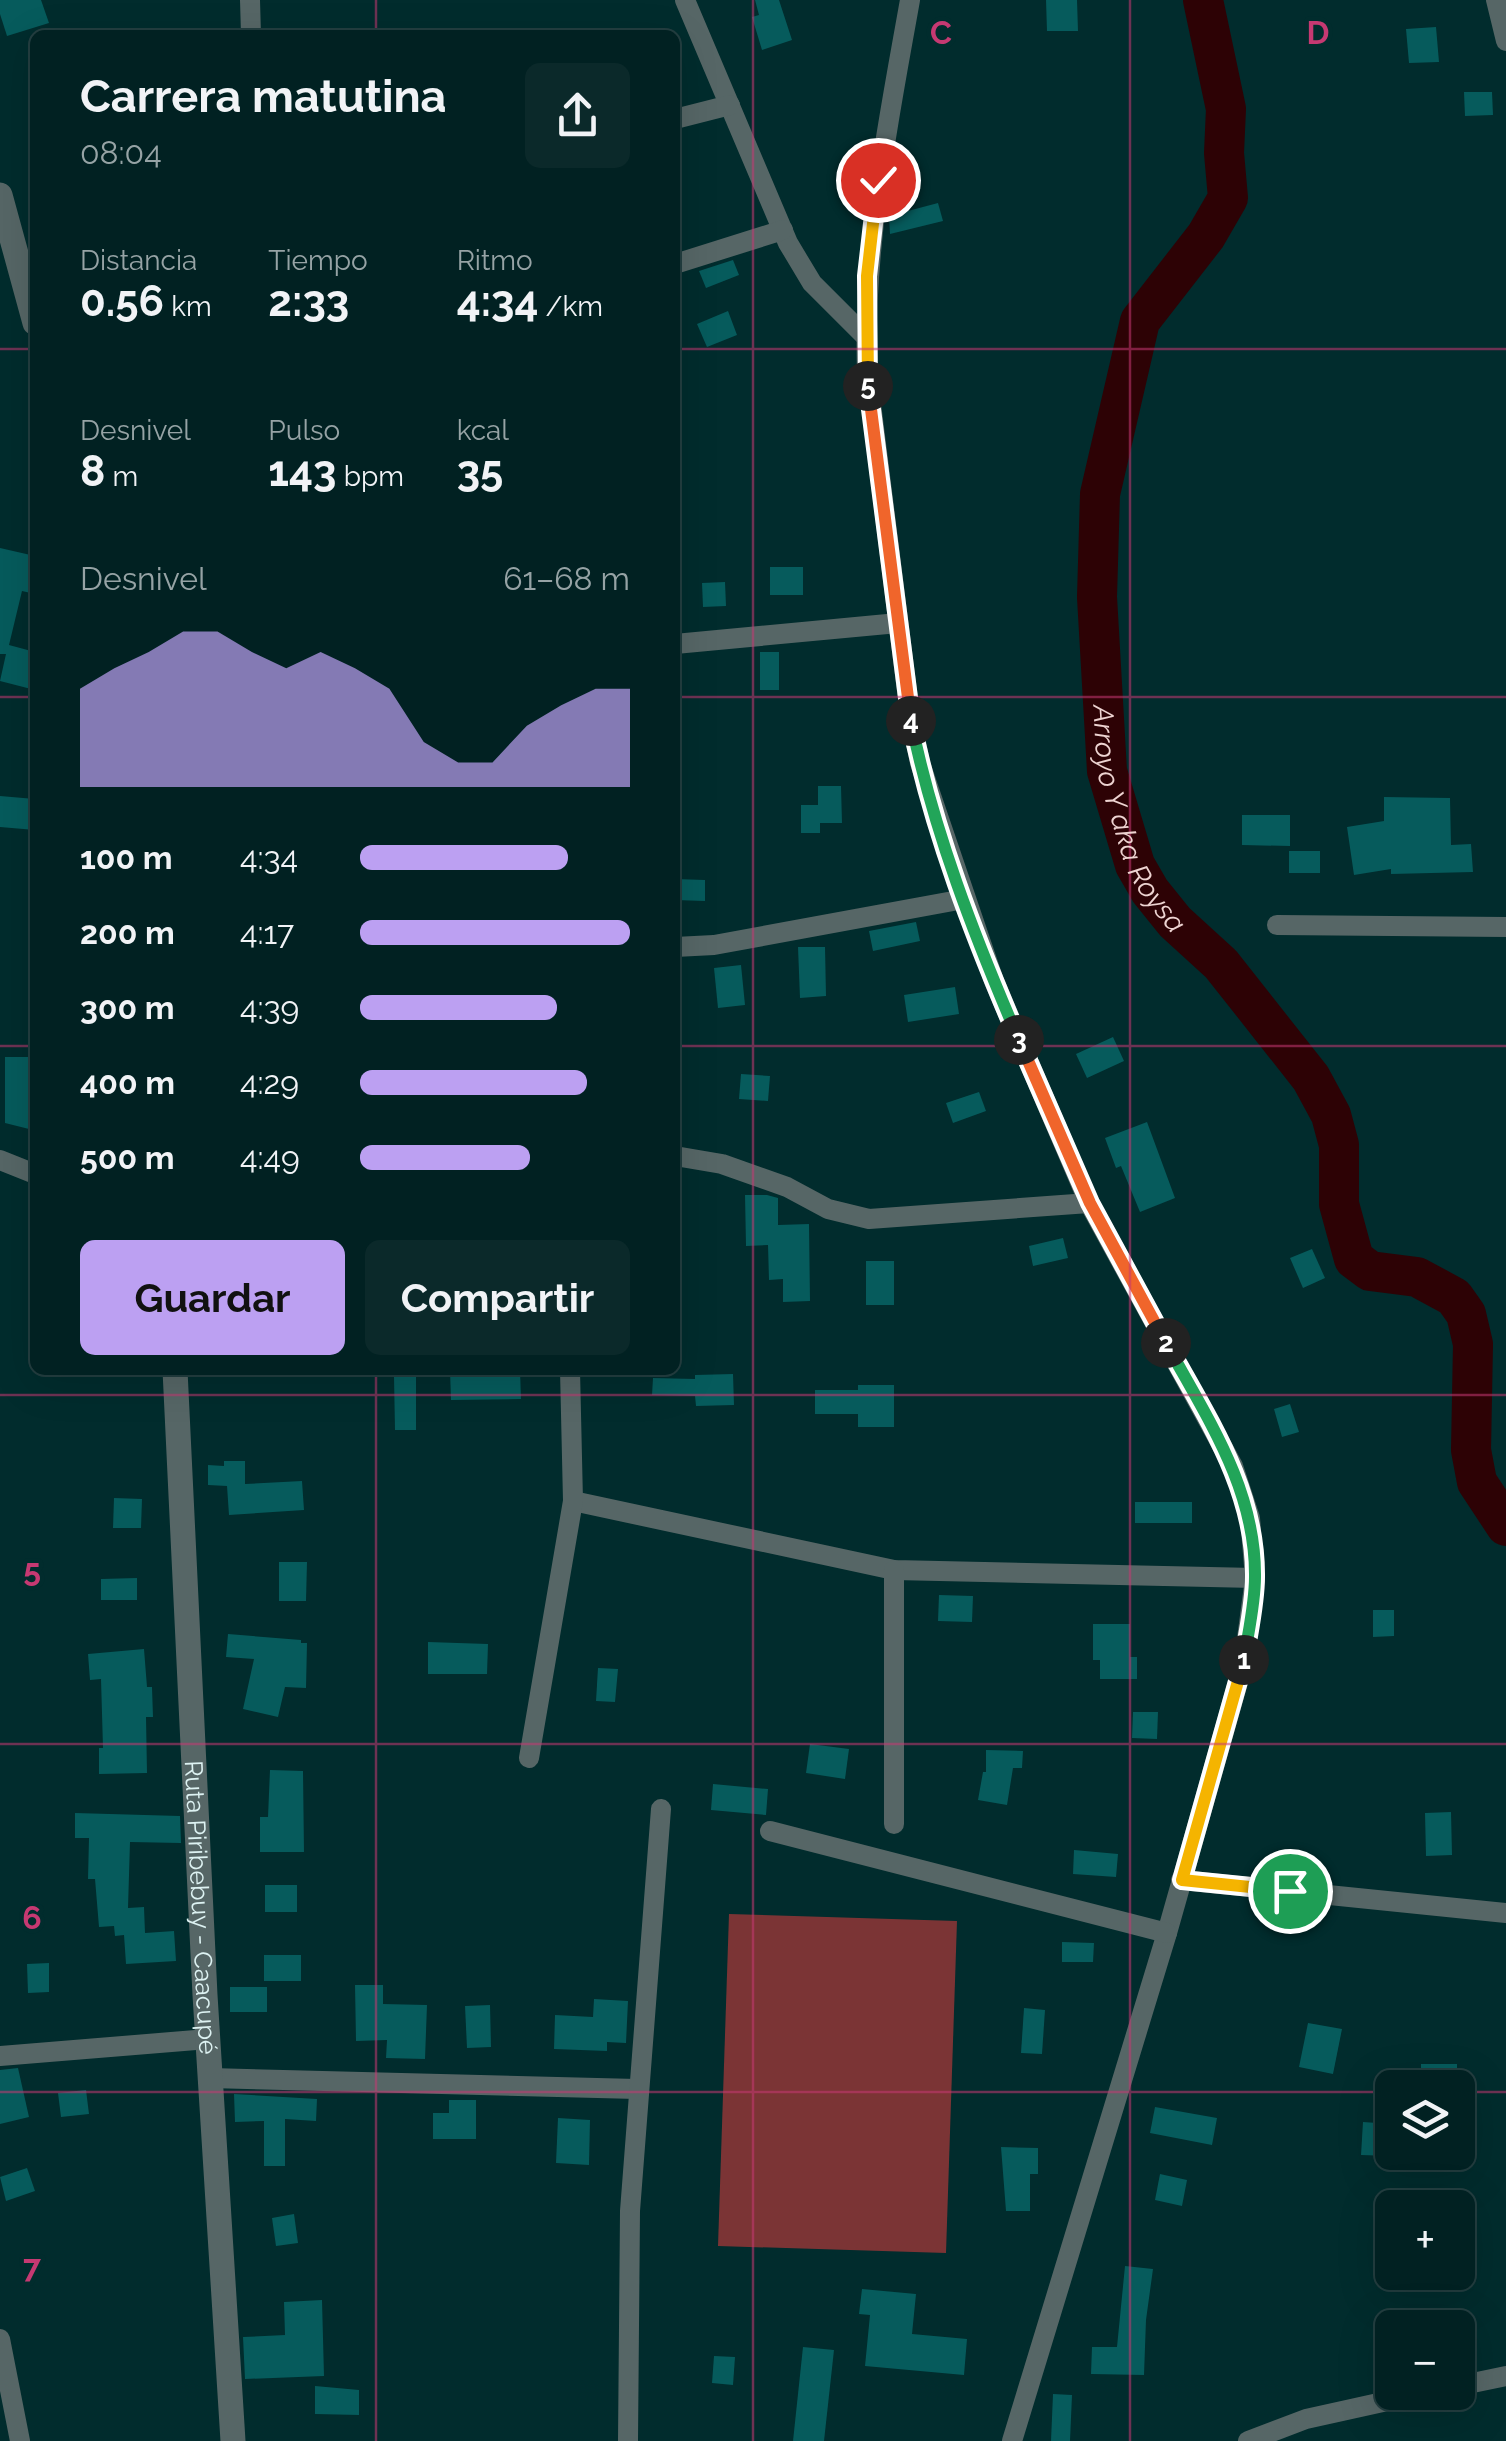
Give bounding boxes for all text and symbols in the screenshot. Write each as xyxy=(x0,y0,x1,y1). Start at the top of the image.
text: C xyxy=(930,14,952,51)
text: D xyxy=(1307,14,1329,51)
button: share xyxy=(525,63,630,168)
text: Carrera matutina xyxy=(80,70,446,123)
text: 08:04 xyxy=(80,134,162,171)
pin xyxy=(836,138,921,223)
icon: check xyxy=(851,153,906,208)
text: Distancia xyxy=(80,244,197,277)
text: Tiempo xyxy=(268,244,368,277)
text: Ritmo xyxy=(457,244,533,277)
text: 0.56 xyxy=(80,277,164,326)
text: 2:33 xyxy=(268,277,349,326)
text: 4:34 xyxy=(457,277,538,326)
text: km xyxy=(164,290,212,323)
text: /km xyxy=(538,290,603,323)
pin: 5 xyxy=(843,361,893,411)
text: 5 xyxy=(860,369,876,402)
text: Desnivel xyxy=(80,414,191,447)
text: Pulso xyxy=(268,414,340,447)
text: kcal xyxy=(457,414,509,447)
text: 8 xyxy=(80,447,105,496)
text: 143 xyxy=(268,447,337,496)
text: 35 xyxy=(457,447,503,496)
text: m xyxy=(105,460,138,493)
text: bpm xyxy=(337,460,404,493)
text: Desnivel xyxy=(80,560,207,597)
text: 61–68 m xyxy=(503,560,630,597)
pin: 4 xyxy=(886,696,936,746)
water label: Arroyo Y aka Roysa xyxy=(1086,702,1193,939)
text: 4 xyxy=(903,704,919,737)
text: 100 m xyxy=(80,839,173,876)
text: 4:34 xyxy=(240,839,298,876)
text: 200 m xyxy=(80,914,175,951)
text: 4:17 xyxy=(240,914,294,951)
text: 300 m xyxy=(80,989,175,1026)
text: 4:39 xyxy=(240,989,299,1026)
pin: 3 xyxy=(994,1015,1044,1065)
text: 3 xyxy=(1011,1023,1027,1056)
text: 400 m xyxy=(80,1064,175,1101)
text: 4:29 xyxy=(240,1064,299,1101)
text: 500 m xyxy=(80,1139,175,1176)
text: 4:49 xyxy=(240,1139,300,1176)
button: Guardar xyxy=(80,1240,345,1355)
button: Compartir xyxy=(365,1240,630,1355)
pin: 2 xyxy=(1141,1318,1191,1368)
text: 2 xyxy=(1158,1326,1174,1359)
text: 5 xyxy=(23,1551,41,1588)
pin: 1 xyxy=(1219,1635,1269,1685)
text: 1 xyxy=(1237,1643,1251,1676)
street label: Ruta Piribebuy - Caacupé xyxy=(179,1760,224,2055)
pin xyxy=(1248,1849,1333,1934)
icon: arrive xyxy=(1263,1864,1318,1919)
text: 6 xyxy=(22,1899,42,1936)
map controls xyxy=(1375,2070,1475,2410)
button: layers xyxy=(1375,2070,1475,2170)
button: + xyxy=(1375,2190,1475,2290)
text: 7 xyxy=(23,2248,41,2285)
button: − xyxy=(1375,2310,1475,2410)

